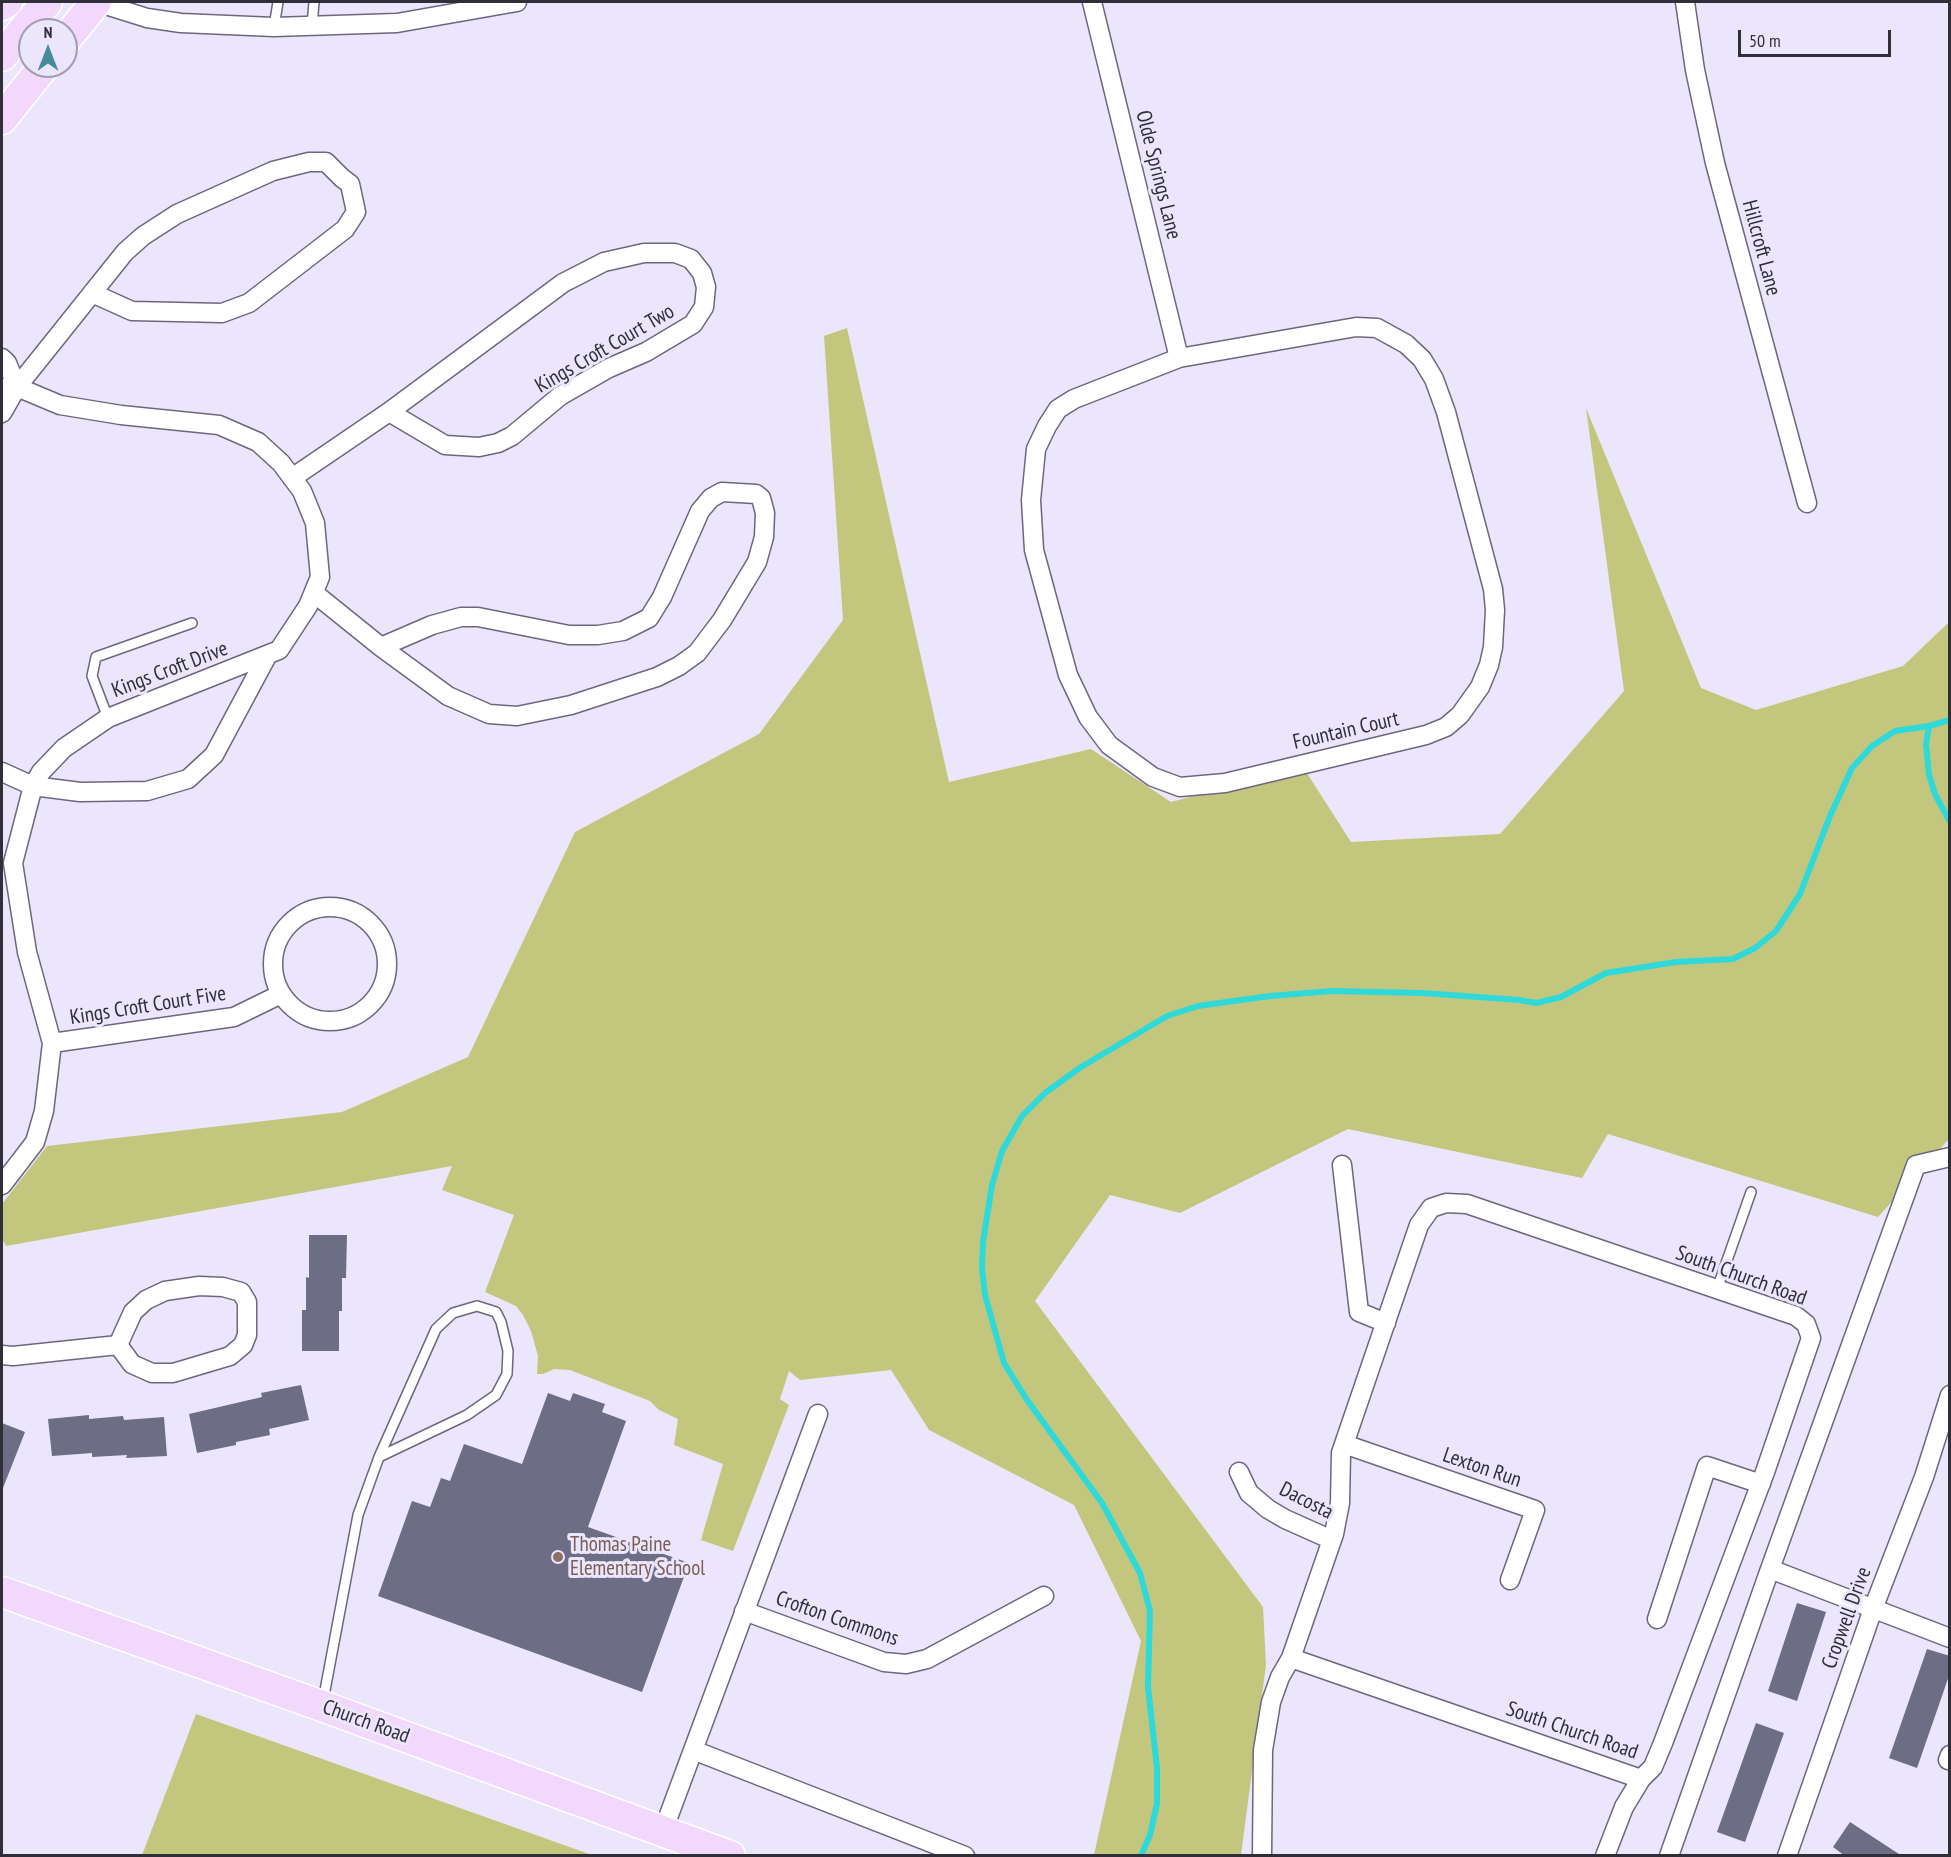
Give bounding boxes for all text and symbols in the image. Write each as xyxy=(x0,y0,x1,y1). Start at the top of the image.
north arrow xyxy=(18,18,78,78)
scale bar xyxy=(1741,18,1894,56)
text: N xyxy=(44,22,52,42)
text: 50 m xyxy=(1749,29,1781,52)
street label: Olde Springs Lane xyxy=(1130,108,1186,242)
street label: Hillcroft Lane xyxy=(1736,198,1786,298)
street label: Kings Croft Court Two xyxy=(531,299,679,399)
street label: Kings Croft Drive xyxy=(108,636,232,704)
street label: Fountain Court xyxy=(1291,707,1401,755)
street label: Kings Croft Court Five xyxy=(68,981,228,1031)
street label: South Church Road xyxy=(1672,1241,1810,1311)
street label: Lexton Run xyxy=(1439,1443,1525,1493)
street label: Dacosta xyxy=(1275,1477,1337,1525)
place label: Thomas Paine Elementary School xyxy=(570,1532,705,1582)
marker: Thomas Paine Elementary School xyxy=(551,1550,565,1564)
street label: Cropwell Drive xyxy=(1817,1564,1877,1672)
street label: Crofton Commons xyxy=(772,1586,902,1652)
street label: Church Road xyxy=(319,1695,413,1749)
street label: South Church Road xyxy=(1503,1697,1641,1765)

